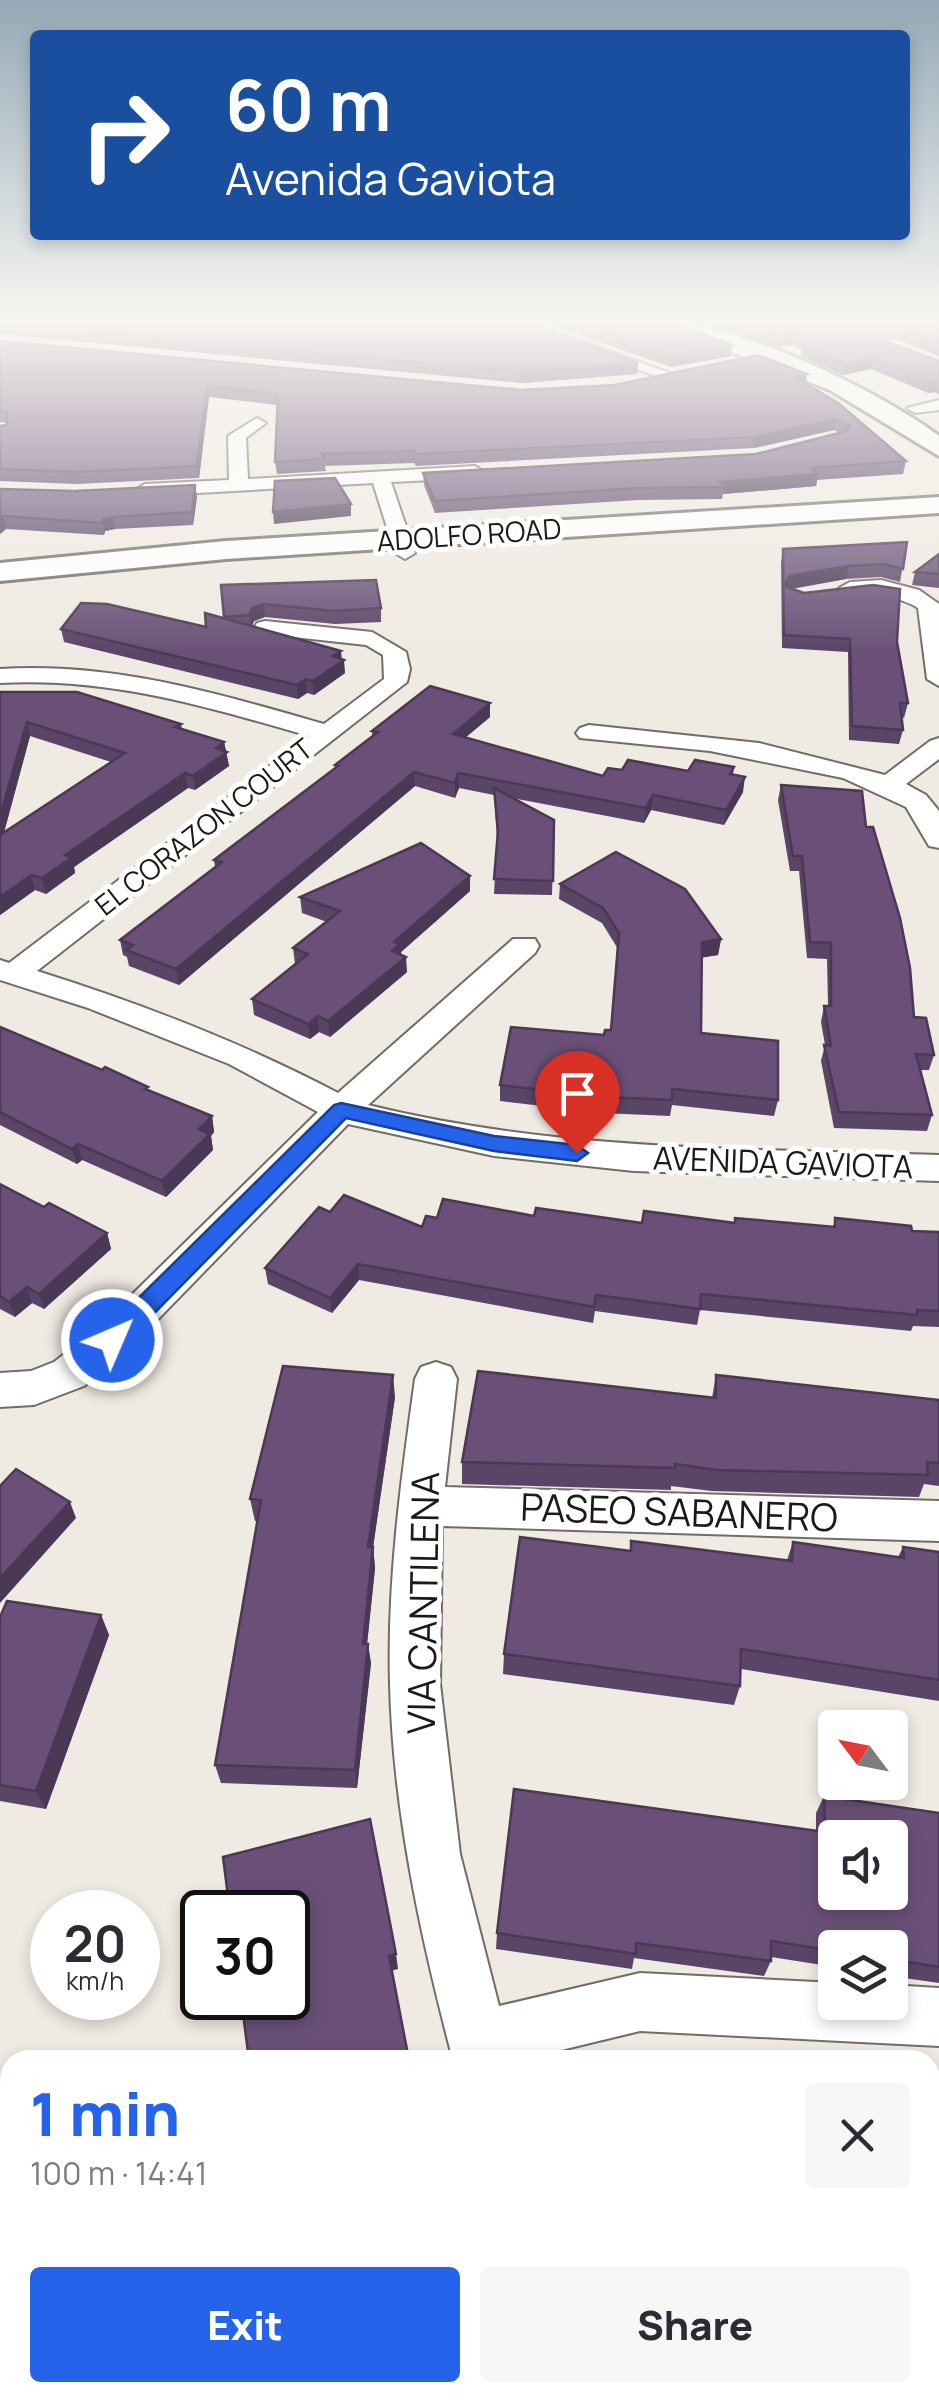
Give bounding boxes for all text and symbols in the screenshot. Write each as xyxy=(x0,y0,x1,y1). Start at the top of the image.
text: 60 m xyxy=(225,56,392,152)
icon: right xyxy=(60,70,190,200)
text: Avenida Gaviota xyxy=(225,147,556,209)
street label: ADOLFO ROAD xyxy=(375,509,563,559)
street label: EL CORAZON COURT xyxy=(87,729,320,923)
pin xyxy=(535,1051,620,1154)
icon: arrive xyxy=(550,1066,605,1121)
street label: AVENIDA GAVIOTA xyxy=(652,1135,914,1189)
position arrow xyxy=(60,1288,164,1392)
street label: VIA CANTILENA xyxy=(394,1471,450,1735)
street label: PASEO SABANERO xyxy=(520,1479,839,1543)
north arrow xyxy=(818,1710,908,1800)
map controls xyxy=(818,1710,908,2020)
button: sound xyxy=(818,1820,908,1910)
speed limit sign: 30 xyxy=(180,1890,310,2020)
text: 20 xyxy=(64,1909,126,1977)
button: layers xyxy=(818,1930,908,2020)
text: km/h xyxy=(66,1963,124,1998)
text: 1 min xyxy=(30,2072,180,2154)
button: close xyxy=(805,2083,910,2188)
text: 100 m · 14:41 xyxy=(30,2151,207,2195)
button: Exit xyxy=(30,2267,460,2382)
button: Share xyxy=(480,2267,910,2382)

